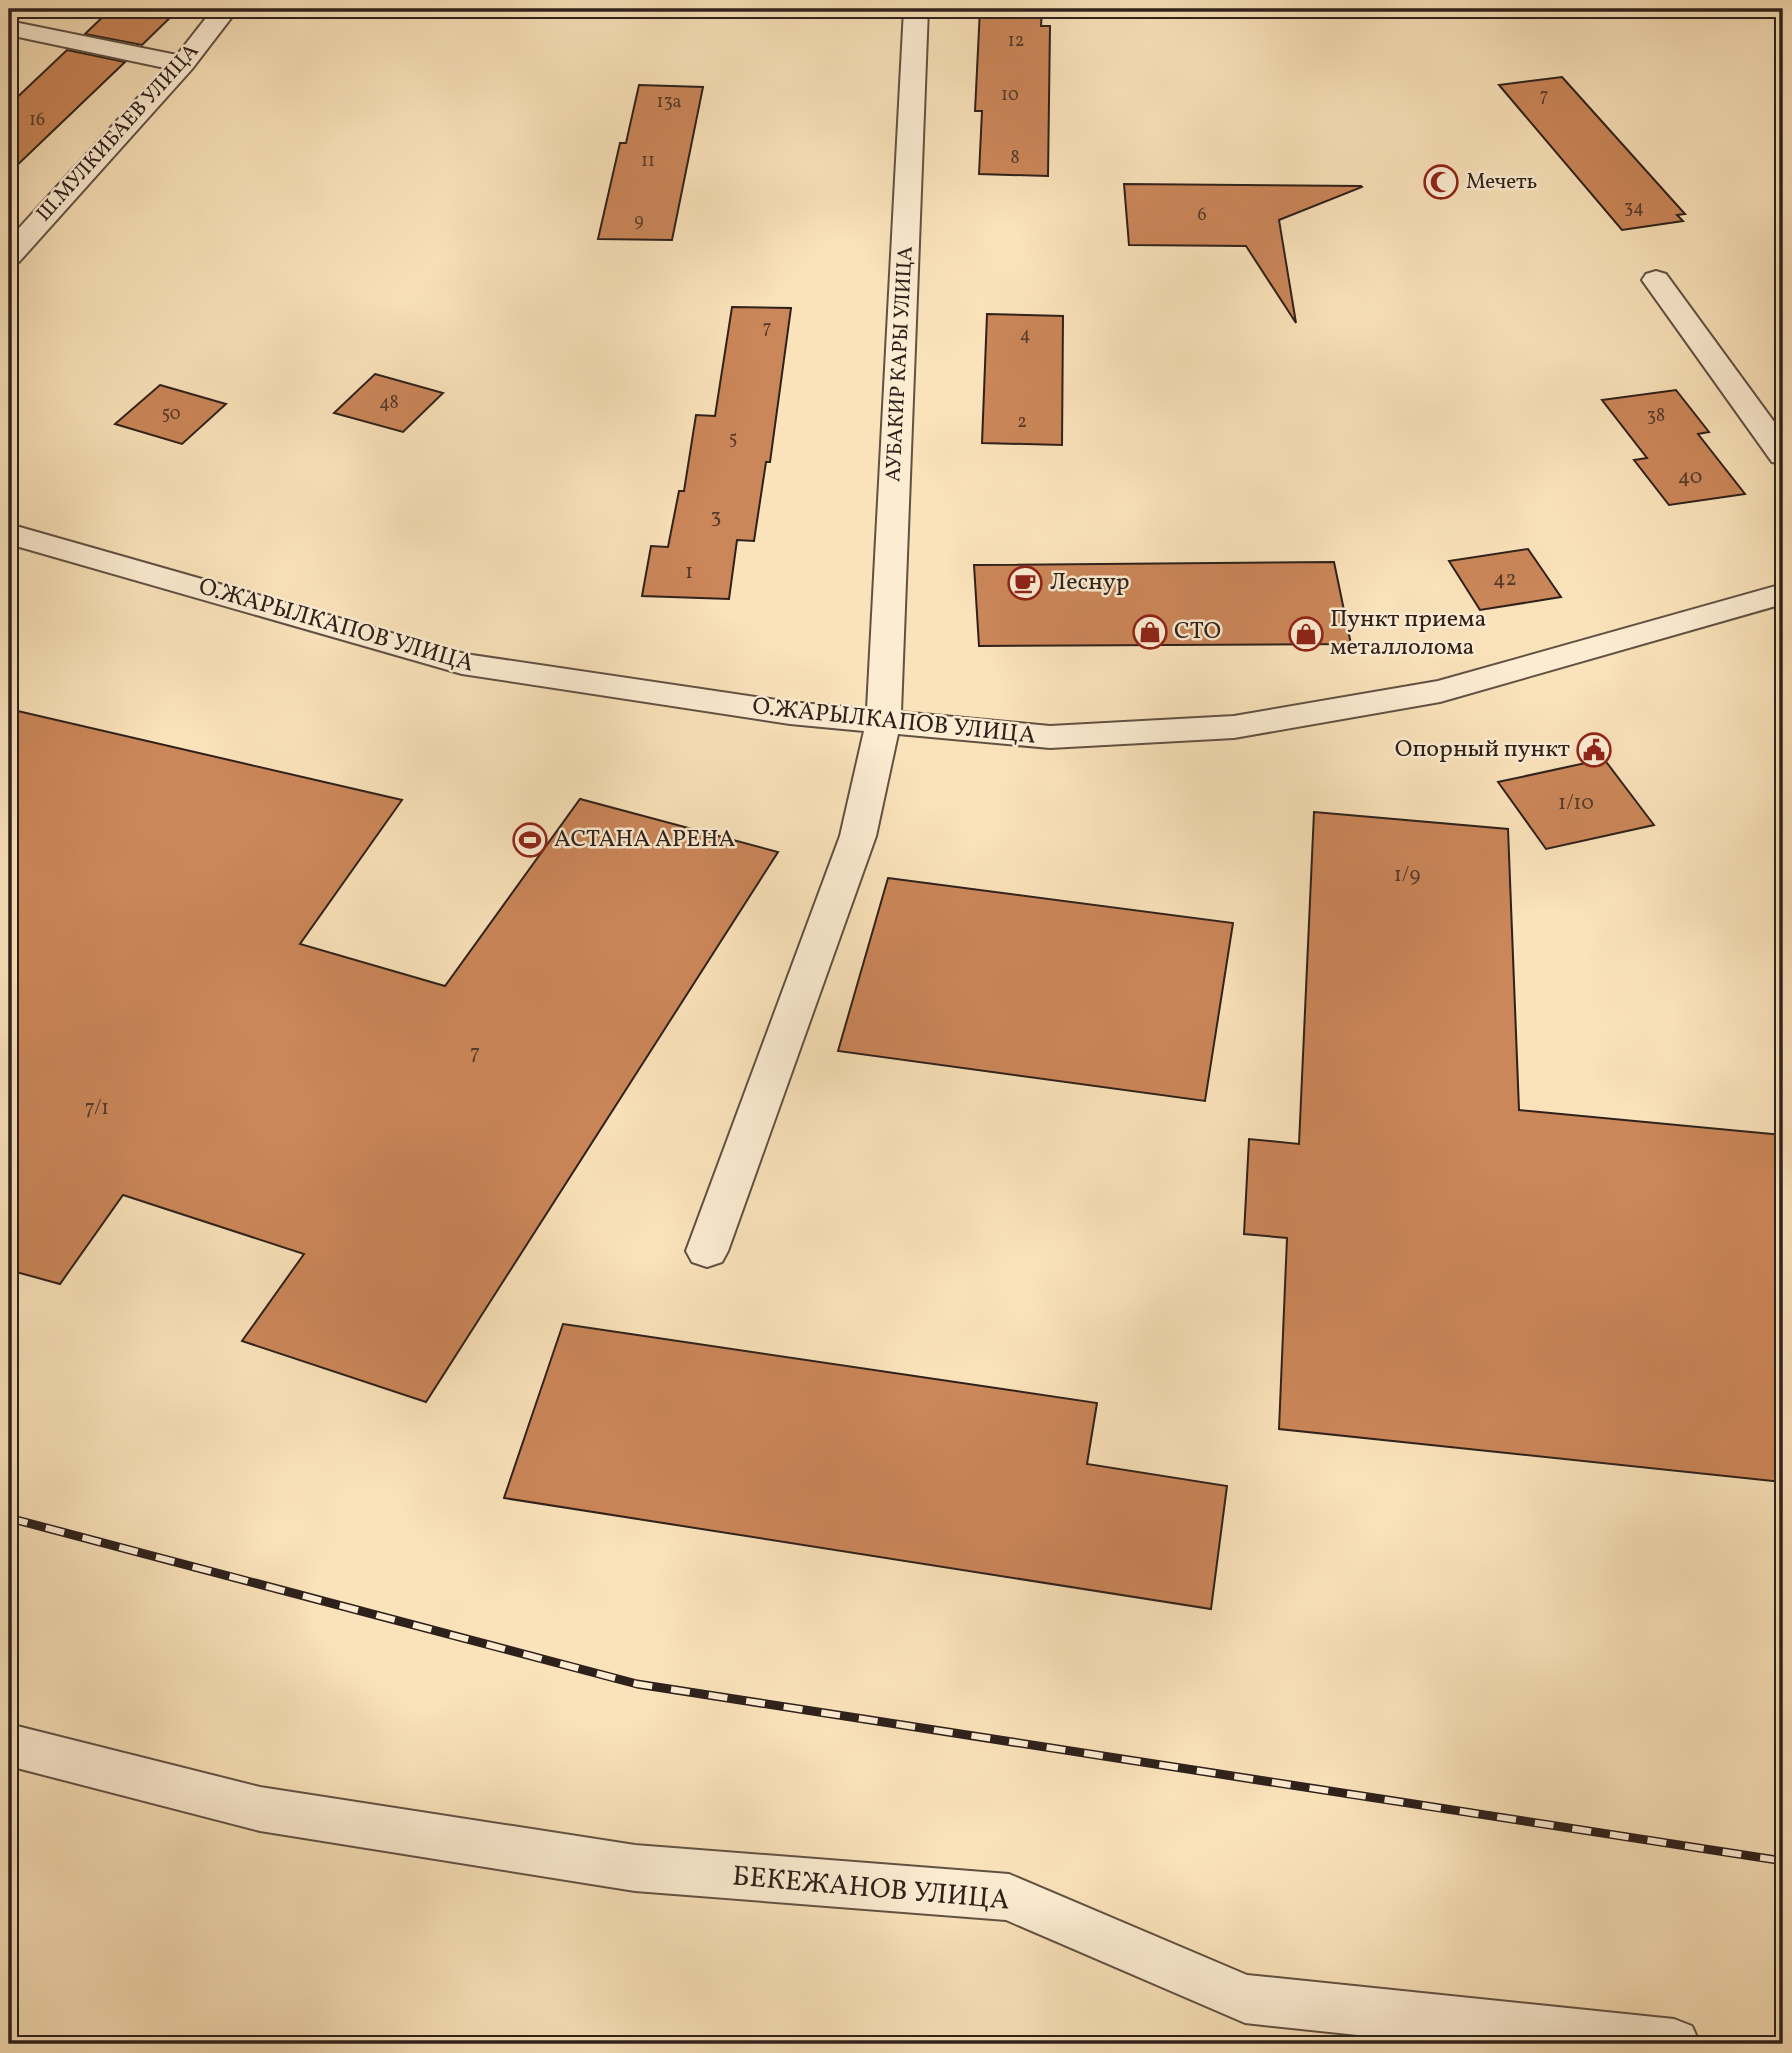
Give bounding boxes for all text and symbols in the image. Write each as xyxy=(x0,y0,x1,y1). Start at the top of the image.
house number: 12 xyxy=(1008,29,1024,54)
street label: Ш.МУЛКИБАЕВ УЛИЦА xyxy=(30,38,206,228)
house number: 10 xyxy=(1001,83,1019,108)
house number: 7 xyxy=(1540,84,1548,109)
house number: 13а xyxy=(656,90,682,115)
house number: 16 xyxy=(29,108,45,133)
house number: 8 xyxy=(1010,146,1020,171)
house number: 11 xyxy=(641,149,655,174)
mosque icon: Мечеть xyxy=(1422,163,1460,201)
place label: Мечеть xyxy=(1466,168,1537,197)
house number: 34 xyxy=(1624,196,1644,221)
house number: 6 xyxy=(1197,203,1207,228)
house number: 9 xyxy=(634,209,644,234)
street label: АУБАКИР КАРЫ УЛИЦА xyxy=(879,245,921,483)
house number: 7 xyxy=(763,316,771,341)
house number: 4 xyxy=(1020,323,1030,348)
house number: 48 xyxy=(379,391,399,416)
house number: 50 xyxy=(161,402,181,427)
house number: 38 xyxy=(1647,404,1665,429)
house number: 2 xyxy=(1017,410,1027,435)
house number: 5 xyxy=(729,427,737,452)
house number: 40 xyxy=(1678,463,1702,492)
house number: 3 xyxy=(711,502,721,531)
house number: 1 xyxy=(685,558,693,587)
cafe icon: Леснур xyxy=(1006,564,1044,602)
house number: 42 xyxy=(1493,565,1517,594)
place label: Леснур xyxy=(1050,566,1129,600)
street label: О.ЖАРЫЛКАПОВ УЛИЦА xyxy=(194,570,478,682)
place label: Пункт приема металлолома xyxy=(1330,603,1486,665)
shop icon: СТО xyxy=(1131,613,1169,651)
place label: СТО xyxy=(1174,615,1221,649)
shop icon: Пункт приема металлолома xyxy=(1287,615,1325,653)
street label: О.ЖАРЫЛКАПОВ УЛИЦА xyxy=(751,690,1038,754)
public building icon: Опорный пункт xyxy=(1575,731,1613,769)
place label: Опорный пункт xyxy=(1395,733,1570,767)
house number: 1/10 xyxy=(1558,789,1594,818)
sports icon: АСТАНА АРЕНА xyxy=(511,821,549,859)
place label: АСТАНА АРЕНА xyxy=(554,823,735,857)
house number: 1/9 xyxy=(1394,861,1420,890)
house number: 7 xyxy=(470,1039,480,1068)
house number: 7/1 xyxy=(85,1094,109,1123)
street label: БЕКЕЖАНОВ УЛИЦА xyxy=(731,1857,1012,1921)

